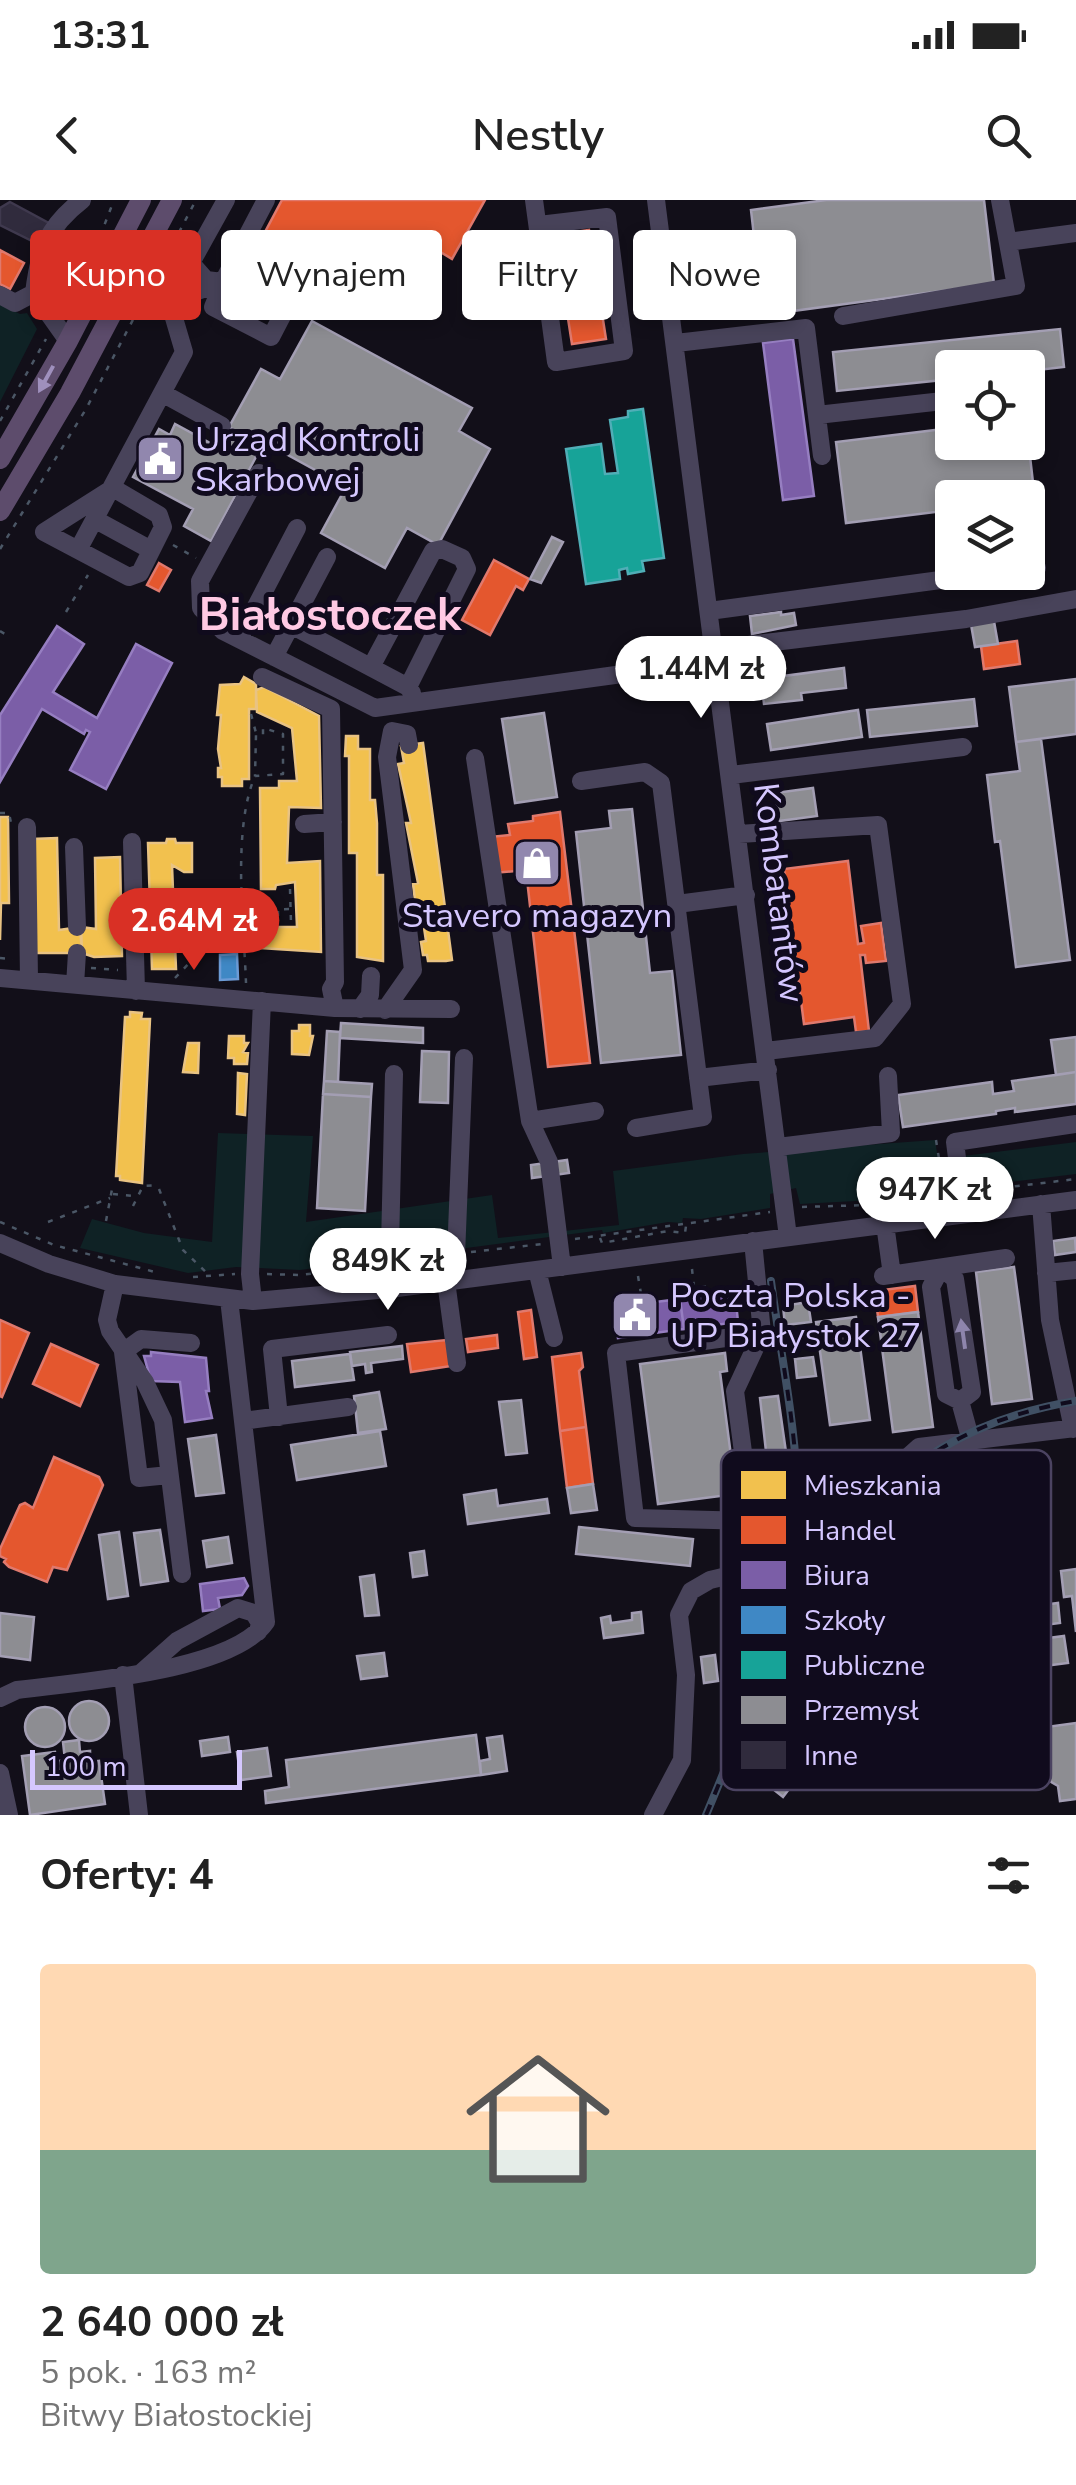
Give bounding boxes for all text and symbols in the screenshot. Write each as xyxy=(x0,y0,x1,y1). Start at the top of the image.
text: 13:31 xyxy=(50,10,151,61)
text: Nestly xyxy=(472,105,604,166)
icon: back xyxy=(40,108,95,163)
icon: search xyxy=(981,108,1036,163)
chip: Kupno xyxy=(30,230,201,320)
chip: Wynajem xyxy=(221,230,442,320)
chip: Filtry xyxy=(462,230,613,320)
chip: Nowe xyxy=(633,230,796,320)
map controls xyxy=(935,350,1045,590)
button: locate xyxy=(935,350,1045,460)
one-way arrow xyxy=(38,365,56,393)
place label: Urząd Kontroli Skarbowej xyxy=(195,416,420,503)
public building icon: Urząd Kontroli Skarbowej xyxy=(134,433,186,485)
button: layers xyxy=(935,480,1045,590)
district label: Białostoczek xyxy=(199,585,462,646)
pin: 1.44M zł xyxy=(598,636,804,721)
text: 1.44M zł xyxy=(637,647,765,690)
street label: Kombatantów xyxy=(742,780,816,1006)
shop icon: Stavero magazyn xyxy=(511,837,563,889)
pin: 2.64M zł xyxy=(91,888,297,973)
place label: Stavero magazyn xyxy=(402,892,672,939)
text: 2.64M zł xyxy=(130,899,258,942)
pin: 947K zł xyxy=(843,1157,1027,1242)
text: 947K zł xyxy=(879,1168,991,1211)
pin: 849K zł xyxy=(296,1228,480,1313)
text: 849K zł xyxy=(332,1239,444,1282)
place label: Poczta Polska - UP Białystok 27 xyxy=(670,1272,921,1359)
public building icon: Poczta Polska - UP Białystok 27 xyxy=(609,1289,661,1341)
one-way arrow xyxy=(955,1317,971,1349)
legend xyxy=(721,1450,1051,1790)
text: Mieszkania xyxy=(804,1467,942,1505)
text: Handel xyxy=(804,1512,896,1550)
text: Biura xyxy=(804,1557,870,1595)
text: Szkoły xyxy=(804,1602,886,1640)
text: Publiczne xyxy=(804,1647,925,1685)
text: Przemysł xyxy=(804,1692,920,1730)
text: Inne xyxy=(804,1737,858,1775)
scale bar xyxy=(30,1745,242,1790)
text: 100 m xyxy=(45,1748,127,1786)
text: Oferty: 4 xyxy=(40,1847,214,1904)
icon: filters xyxy=(981,1848,1036,1903)
icon: home xyxy=(448,2029,628,2209)
text: 2 640 000 zł xyxy=(40,2294,284,2351)
text: 5 pok. · 163 m² xyxy=(40,2351,257,2394)
text: Bitwy Białostockiej xyxy=(40,2394,313,2437)

